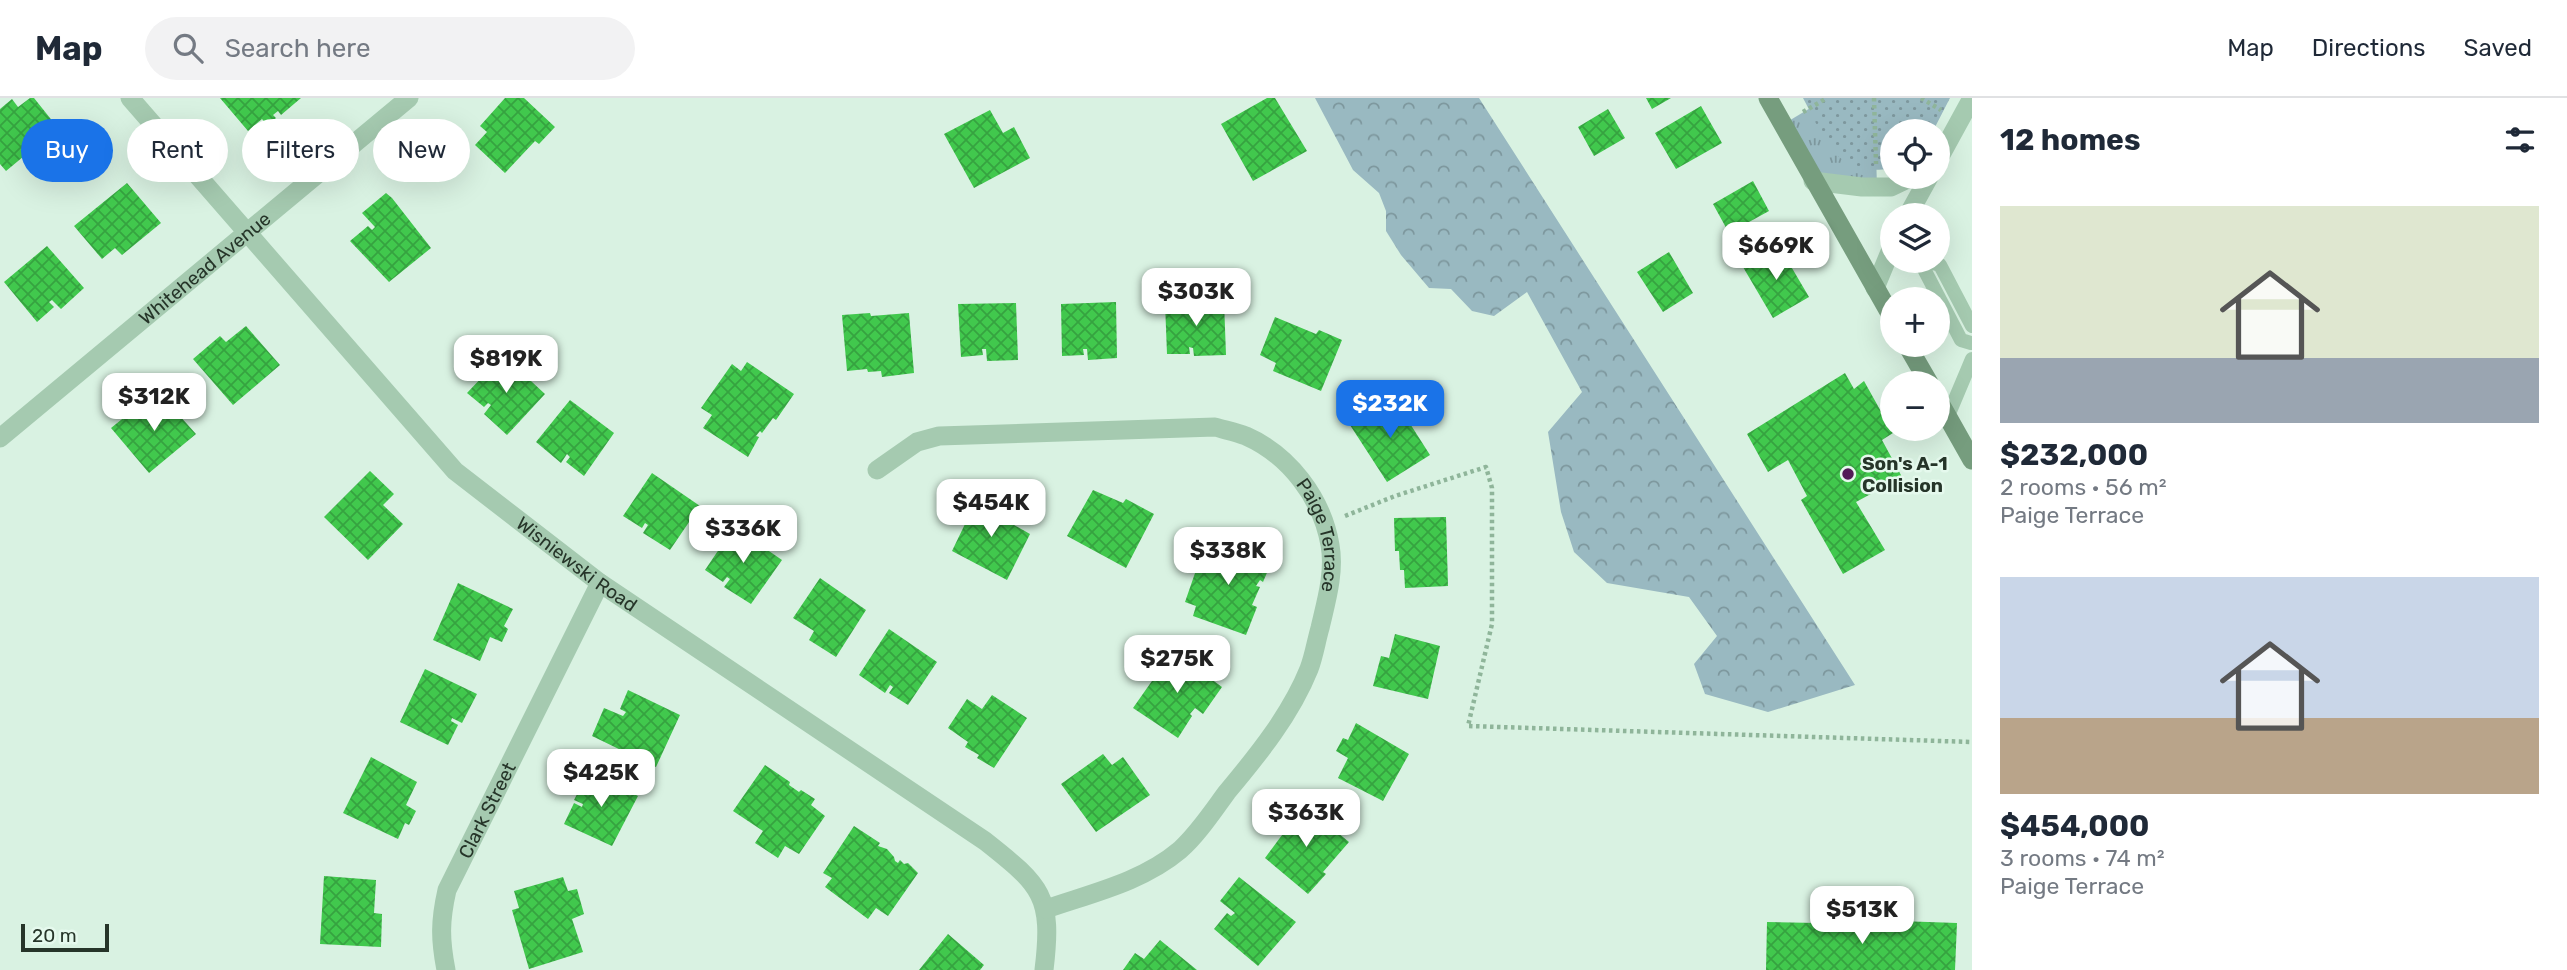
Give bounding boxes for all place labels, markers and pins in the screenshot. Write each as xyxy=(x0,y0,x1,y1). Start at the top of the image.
pin: $669K xyxy=(1727,222,1825,282)
pin: $303K xyxy=(1147,268,1245,328)
pin: $819K xyxy=(457,336,555,395)
pin: $312K xyxy=(105,374,203,433)
pin: $232K xyxy=(1341,380,1439,440)
place label: Son's A-1 Collision xyxy=(1862,452,1948,497)
marker: Son's A-1 Collision xyxy=(1840,466,1856,482)
pin: $454K xyxy=(942,480,1040,539)
pin: $336K xyxy=(694,505,792,565)
pin: $338K xyxy=(1179,528,1277,587)
pin: $275K xyxy=(1128,636,1226,695)
pin: $425K xyxy=(552,750,650,809)
pin: $363K xyxy=(1257,790,1355,849)
pin: $513K xyxy=(1813,886,1911,946)

